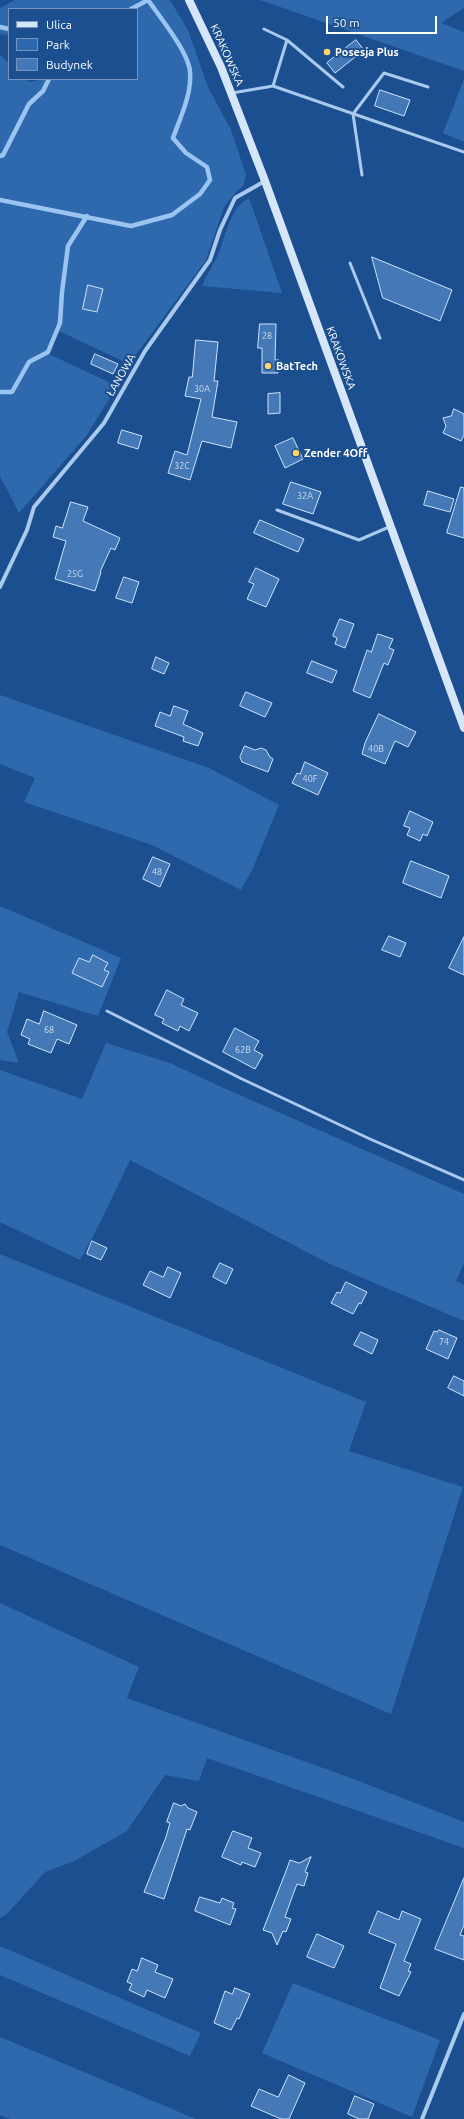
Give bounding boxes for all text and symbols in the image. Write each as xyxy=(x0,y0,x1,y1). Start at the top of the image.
legend xyxy=(8,8,138,80)
scale bar xyxy=(328,8,439,34)
text: 50 m xyxy=(333,16,360,29)
text: Ulica xyxy=(46,18,72,31)
street label: KRAKOWSKA xyxy=(208,22,246,88)
text: Park xyxy=(46,38,70,51)
place label: Posesja Plus xyxy=(335,45,399,59)
marker: Posesja Plus xyxy=(322,47,332,57)
text: Budynek xyxy=(46,58,93,71)
street label: KRAKOWSKA xyxy=(323,325,359,391)
house number: 28 xyxy=(262,331,272,341)
street label: ŁANOWA xyxy=(104,351,138,399)
place label: BatTech xyxy=(276,359,318,373)
marker: BatTech xyxy=(263,361,273,371)
house number: 30A xyxy=(194,384,210,394)
place label: Zender 4Off xyxy=(304,446,367,460)
marker: Zender 4Off xyxy=(291,448,301,458)
house number: 32C xyxy=(174,461,190,471)
house number: 32A xyxy=(297,491,313,501)
house number: 25G xyxy=(67,569,83,579)
house number: 40B xyxy=(368,744,384,754)
house number: 40F xyxy=(303,774,317,784)
house number: 48 xyxy=(152,867,162,877)
house number: 68 xyxy=(44,1025,54,1035)
house number: 62B xyxy=(235,1045,251,1055)
house number: 74 xyxy=(439,1337,449,1347)

